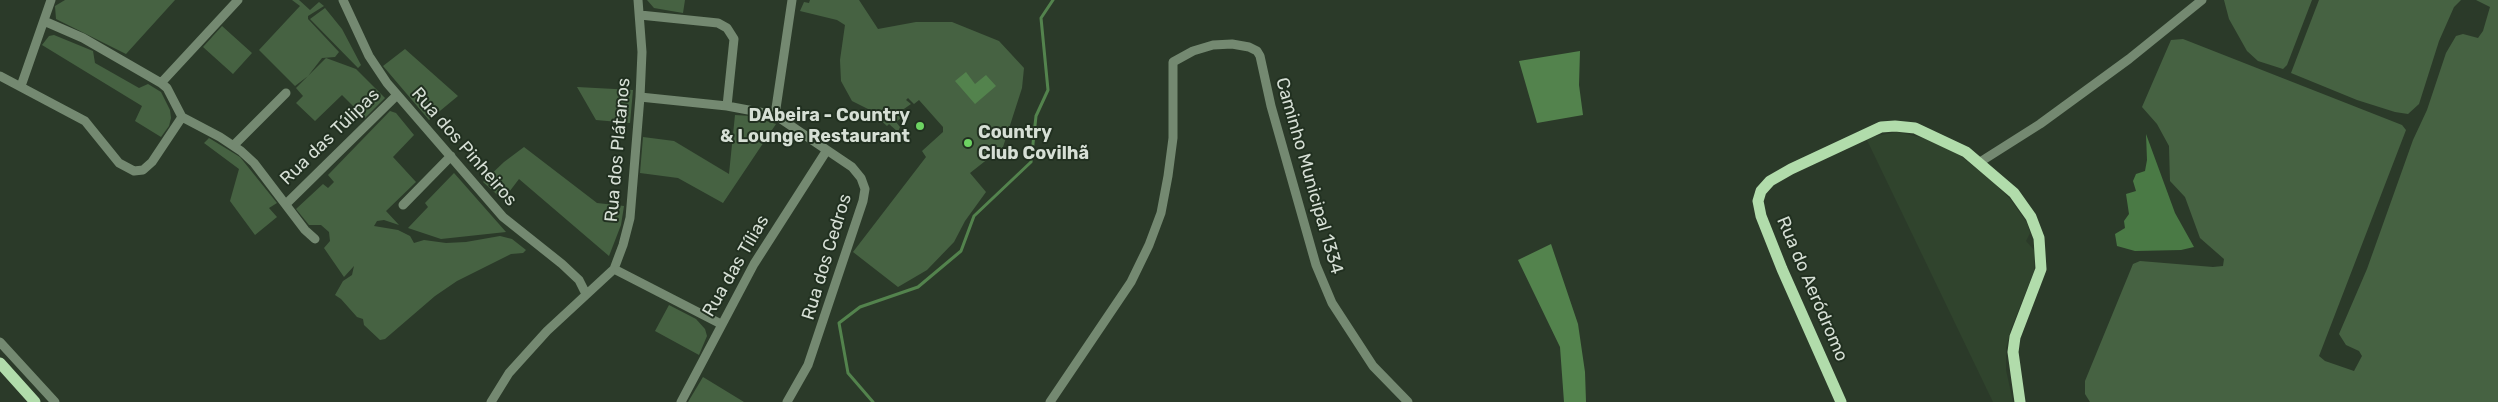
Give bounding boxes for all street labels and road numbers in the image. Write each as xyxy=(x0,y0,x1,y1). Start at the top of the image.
street label: Caminho Municipal 1334 xyxy=(1271,75,1347,277)
street label: Rua dos Plátanos xyxy=(601,77,635,223)
street label: Rua dos Pinheiros xyxy=(407,83,521,211)
street label: Rua das Túlipas xyxy=(276,84,384,190)
street label: Rua dos Cedros xyxy=(798,191,856,323)
street label: Rua das Tílias xyxy=(698,211,774,321)
street label: Rua do Aeródromo xyxy=(1772,213,1852,365)

